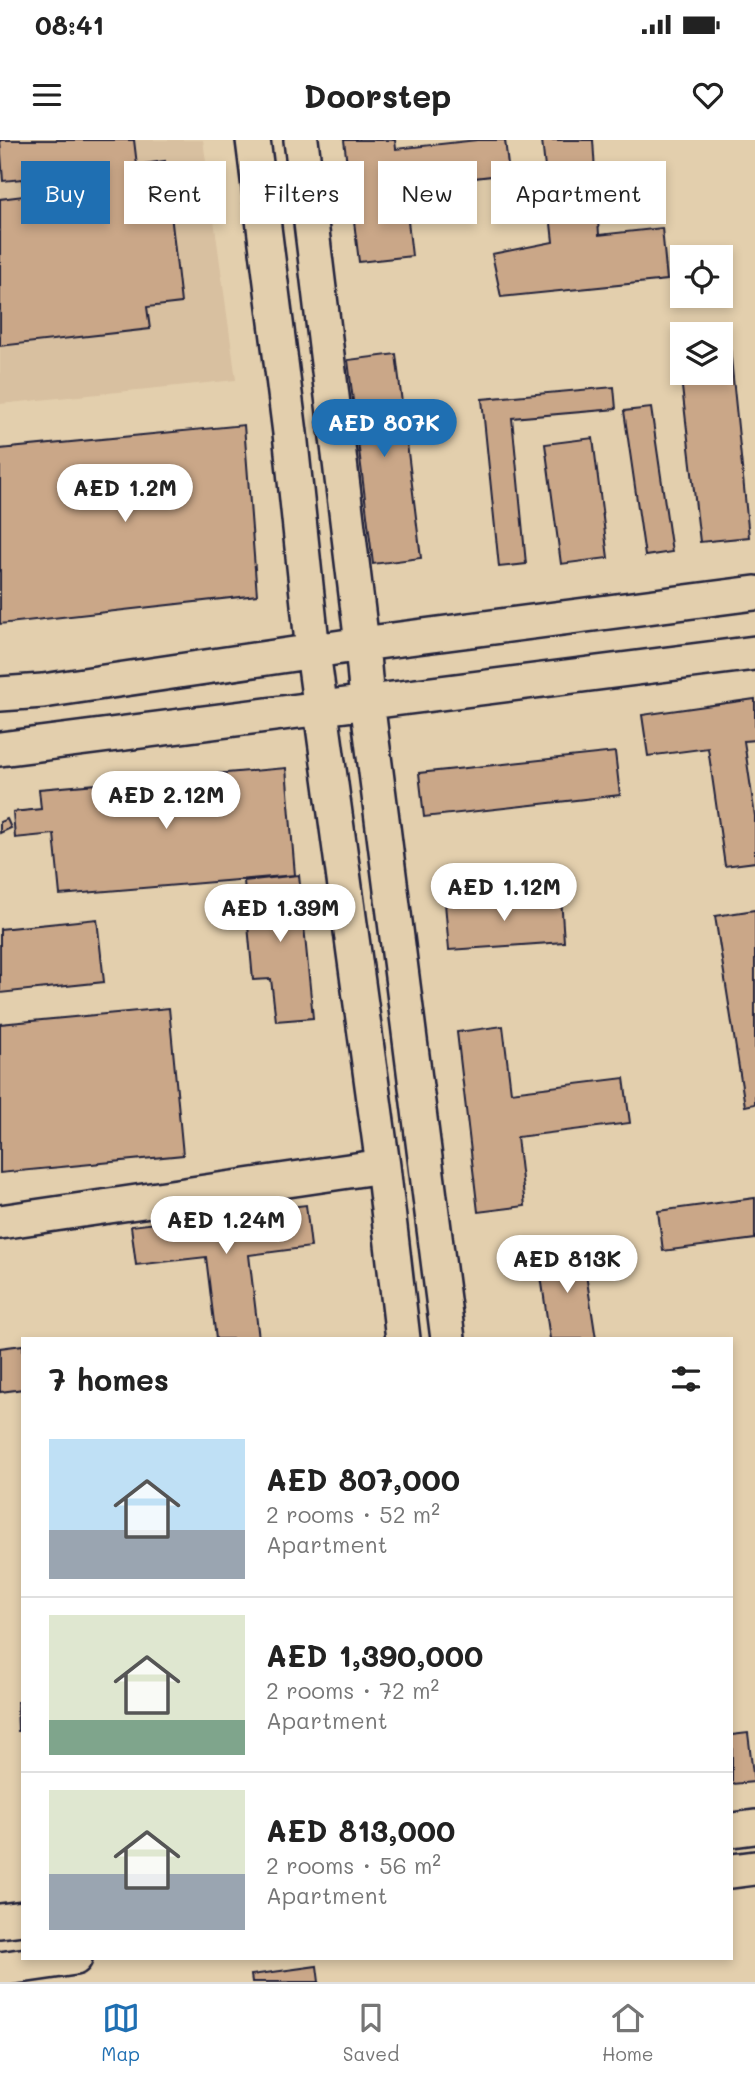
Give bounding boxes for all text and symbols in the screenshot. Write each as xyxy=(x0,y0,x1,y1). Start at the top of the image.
text: 08:41 xyxy=(35,8,104,42)
text: Doorstep xyxy=(303,74,452,116)
icon: menu xyxy=(28,76,66,114)
icon: heart xyxy=(689,76,727,114)
chip: Buy xyxy=(21,161,110,224)
chip: Rent xyxy=(124,161,226,224)
chip: Filters xyxy=(240,161,364,224)
chip: New xyxy=(378,161,477,224)
chip: Apartment xyxy=(491,161,666,224)
map controls xyxy=(670,245,733,385)
button: locate xyxy=(670,245,733,308)
button: layers xyxy=(670,322,733,385)
pin: AED 807K xyxy=(312,400,456,459)
text: AED 807K xyxy=(328,407,440,437)
pin: AED 1.2M xyxy=(53,464,197,524)
text: AED 1.2M xyxy=(73,472,177,502)
pin: AED 2.12M xyxy=(86,772,246,831)
text: AED 2.12M xyxy=(107,779,225,809)
pin: AED 1.12M xyxy=(424,864,584,923)
text: AED 1.12M xyxy=(447,871,561,901)
pin: AED 1.39M xyxy=(200,884,360,944)
text: AED 1.39M xyxy=(220,892,340,922)
pin: AED 1.24M xyxy=(146,1196,306,1256)
text: AED 1.24M xyxy=(167,1204,285,1234)
pin: AED 813K xyxy=(495,1236,639,1295)
text: AED 813K xyxy=(513,1243,621,1273)
text: 7 homes xyxy=(49,1359,169,1399)
icon: filters xyxy=(667,1360,705,1398)
text: AED 807,000 xyxy=(266,1459,460,1499)
icon: home xyxy=(105,1467,189,1551)
text: 2 rooms · 52 m² xyxy=(266,1499,440,1529)
text: Apartment xyxy=(266,1529,388,1559)
text: AED 1,390,000 xyxy=(266,1635,483,1675)
icon: home xyxy=(105,1643,189,1727)
text: 2 rooms · 72 m² xyxy=(266,1675,439,1705)
text: Apartment xyxy=(266,1705,388,1735)
text: AED 813,000 xyxy=(266,1810,455,1850)
icon: home xyxy=(105,1818,189,1902)
text: 2 rooms · 56 m² xyxy=(266,1850,441,1880)
text: Apartment xyxy=(266,1880,388,1910)
tab: Map xyxy=(101,1999,140,2066)
tab: Saved xyxy=(343,1999,399,2066)
tab: Home xyxy=(602,1999,654,2066)

